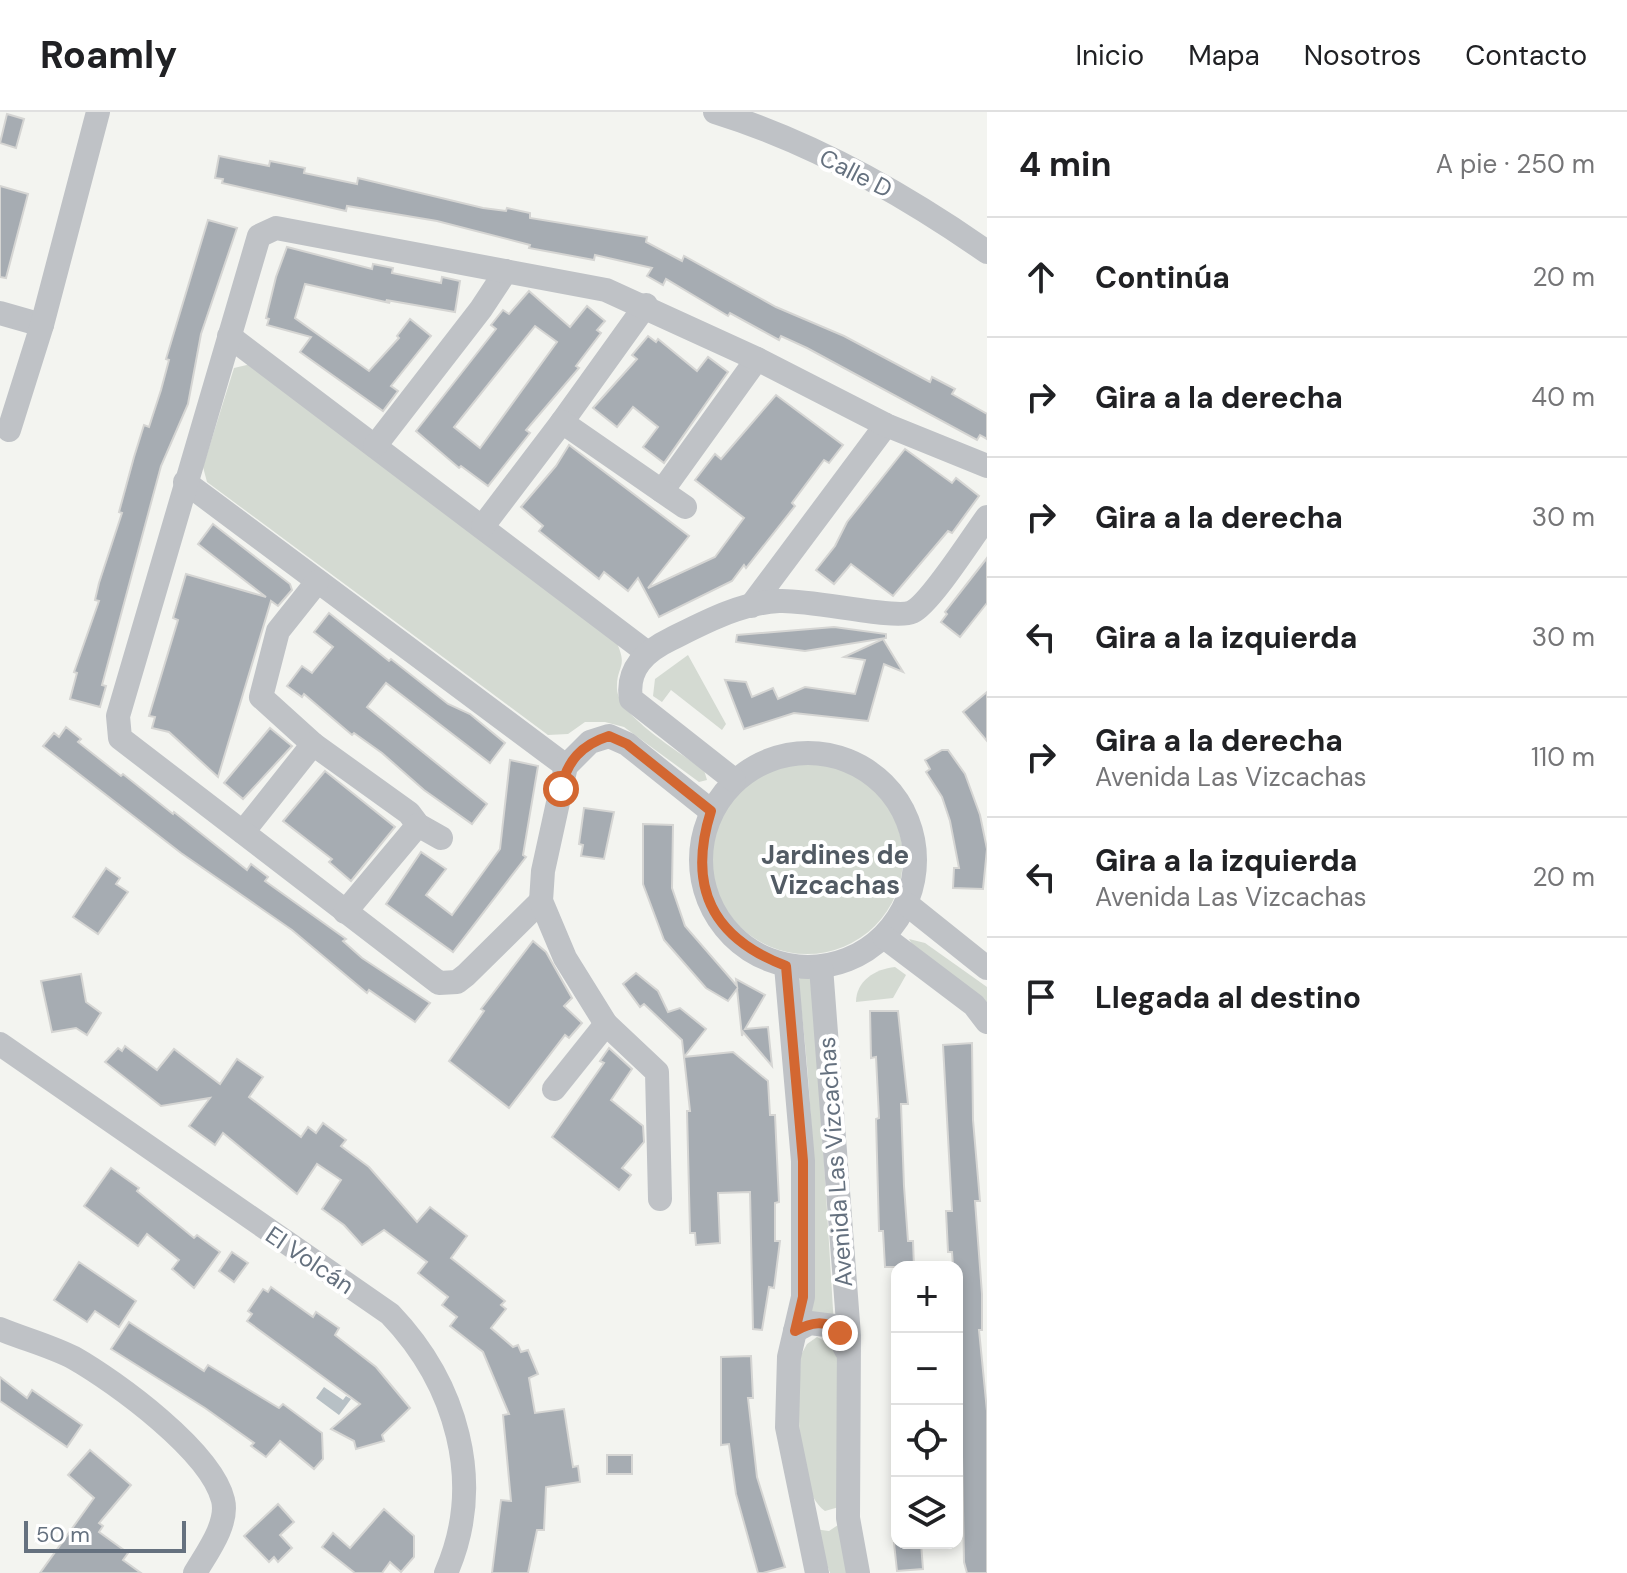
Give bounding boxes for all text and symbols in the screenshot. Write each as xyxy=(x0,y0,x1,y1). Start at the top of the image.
text: Roamly xyxy=(40,30,177,80)
text: Inicio xyxy=(1075,37,1144,74)
text: Mapa xyxy=(1188,37,1260,74)
text: Nosotros xyxy=(1304,37,1421,74)
text: Contacto xyxy=(1465,37,1587,74)
street label: Calle D xyxy=(814,142,898,204)
text: 4 min xyxy=(1019,142,1111,187)
text: A pie · 250 m xyxy=(1436,147,1595,181)
icon: ahead xyxy=(1019,255,1063,299)
text: Continúa xyxy=(1095,258,1230,297)
text: 20 m xyxy=(1532,260,1595,294)
icon: right xyxy=(1019,375,1063,419)
text: Gira a la derecha xyxy=(1095,378,1343,417)
text: 40 m xyxy=(1531,380,1595,414)
icon: right xyxy=(1019,495,1063,539)
text: Gira a la derecha xyxy=(1095,498,1343,537)
text: 30 m xyxy=(1532,500,1595,534)
icon: left xyxy=(1019,615,1063,659)
text: Gira a la izquierda xyxy=(1095,618,1357,657)
text: 30 m xyxy=(1532,620,1595,654)
text: Gira a la derecha xyxy=(1095,721,1343,760)
icon: right xyxy=(1019,735,1063,779)
text: 110 m xyxy=(1531,740,1595,774)
text: Avenida Las Vizcachas xyxy=(1095,760,1367,794)
route start xyxy=(543,771,579,807)
district label: Jardines de Vizcachas xyxy=(761,838,909,902)
text: Gira a la izquierda xyxy=(1095,841,1357,880)
icon: left xyxy=(1019,855,1063,899)
text: 20 m xyxy=(1532,860,1595,894)
text: Avenida Las Vizcachas xyxy=(1095,880,1367,914)
icon: arrive xyxy=(1019,975,1063,1019)
text: Llegada al destino xyxy=(1095,978,1361,1017)
street label: Avenida Las Vizcachas xyxy=(811,1036,859,1288)
street label: El Volcán xyxy=(260,1219,360,1301)
map controls xyxy=(891,1261,963,1549)
button: + xyxy=(891,1261,963,1333)
route end xyxy=(822,1315,858,1351)
button: − xyxy=(891,1333,963,1405)
button: locate xyxy=(891,1405,963,1477)
button: layers xyxy=(891,1477,963,1549)
scale bar xyxy=(24,1517,186,1553)
text: 50 m xyxy=(36,1520,90,1549)

